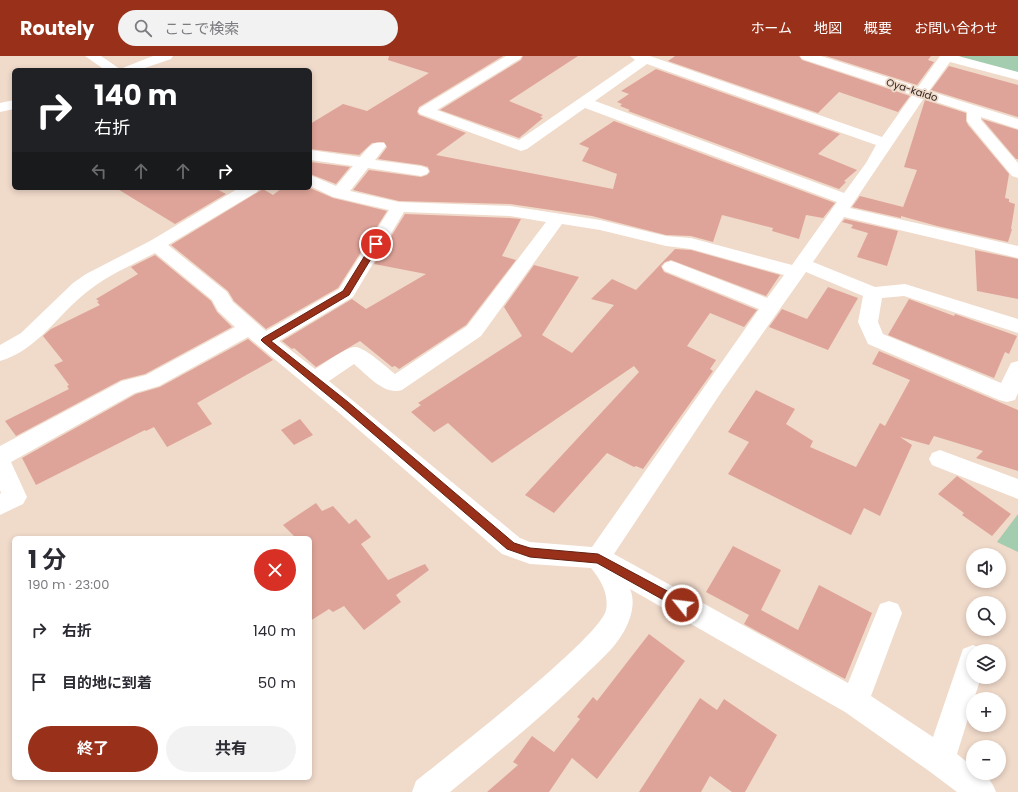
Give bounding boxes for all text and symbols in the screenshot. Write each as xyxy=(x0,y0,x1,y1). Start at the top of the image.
search box xyxy=(118,10,398,46)
text: Routely xyxy=(20,15,94,42)
icon: search xyxy=(132,17,154,39)
text: ここで検索 xyxy=(164,18,239,39)
text: ホーム xyxy=(750,18,792,38)
text: 地図 xyxy=(814,18,842,38)
text: 概要 xyxy=(864,18,892,38)
text: お問い合わせ xyxy=(914,18,998,38)
street label: Oya-kaido xyxy=(884,75,940,105)
text: 140 m xyxy=(94,76,177,115)
icon: right xyxy=(28,84,80,136)
text: 右折 xyxy=(94,115,130,140)
icon: left xyxy=(88,160,110,182)
icon: ahead xyxy=(130,160,152,182)
icon: ahead xyxy=(172,160,194,182)
icon: right xyxy=(214,160,236,182)
pin xyxy=(359,227,393,261)
icon: arrive xyxy=(365,233,387,255)
text: 1 分 xyxy=(28,543,66,576)
map controls xyxy=(966,548,1006,780)
button: sound xyxy=(966,548,1006,588)
button: close xyxy=(254,549,296,591)
text: 190 m · 23:00 xyxy=(28,575,109,594)
position arrow xyxy=(661,584,703,626)
button: search xyxy=(966,596,1006,636)
icon: right xyxy=(28,619,50,641)
text: 右折 xyxy=(62,620,92,641)
text: 140 m xyxy=(253,620,296,641)
button: layers xyxy=(966,644,1006,684)
icon: arrive xyxy=(28,671,50,693)
text: 目的地に到着 xyxy=(62,672,152,693)
text: 50 m xyxy=(258,672,296,693)
button: + xyxy=(966,692,1006,732)
button: 終了 xyxy=(28,726,158,772)
button: 共有 xyxy=(166,726,296,772)
button: − xyxy=(966,740,1006,780)

